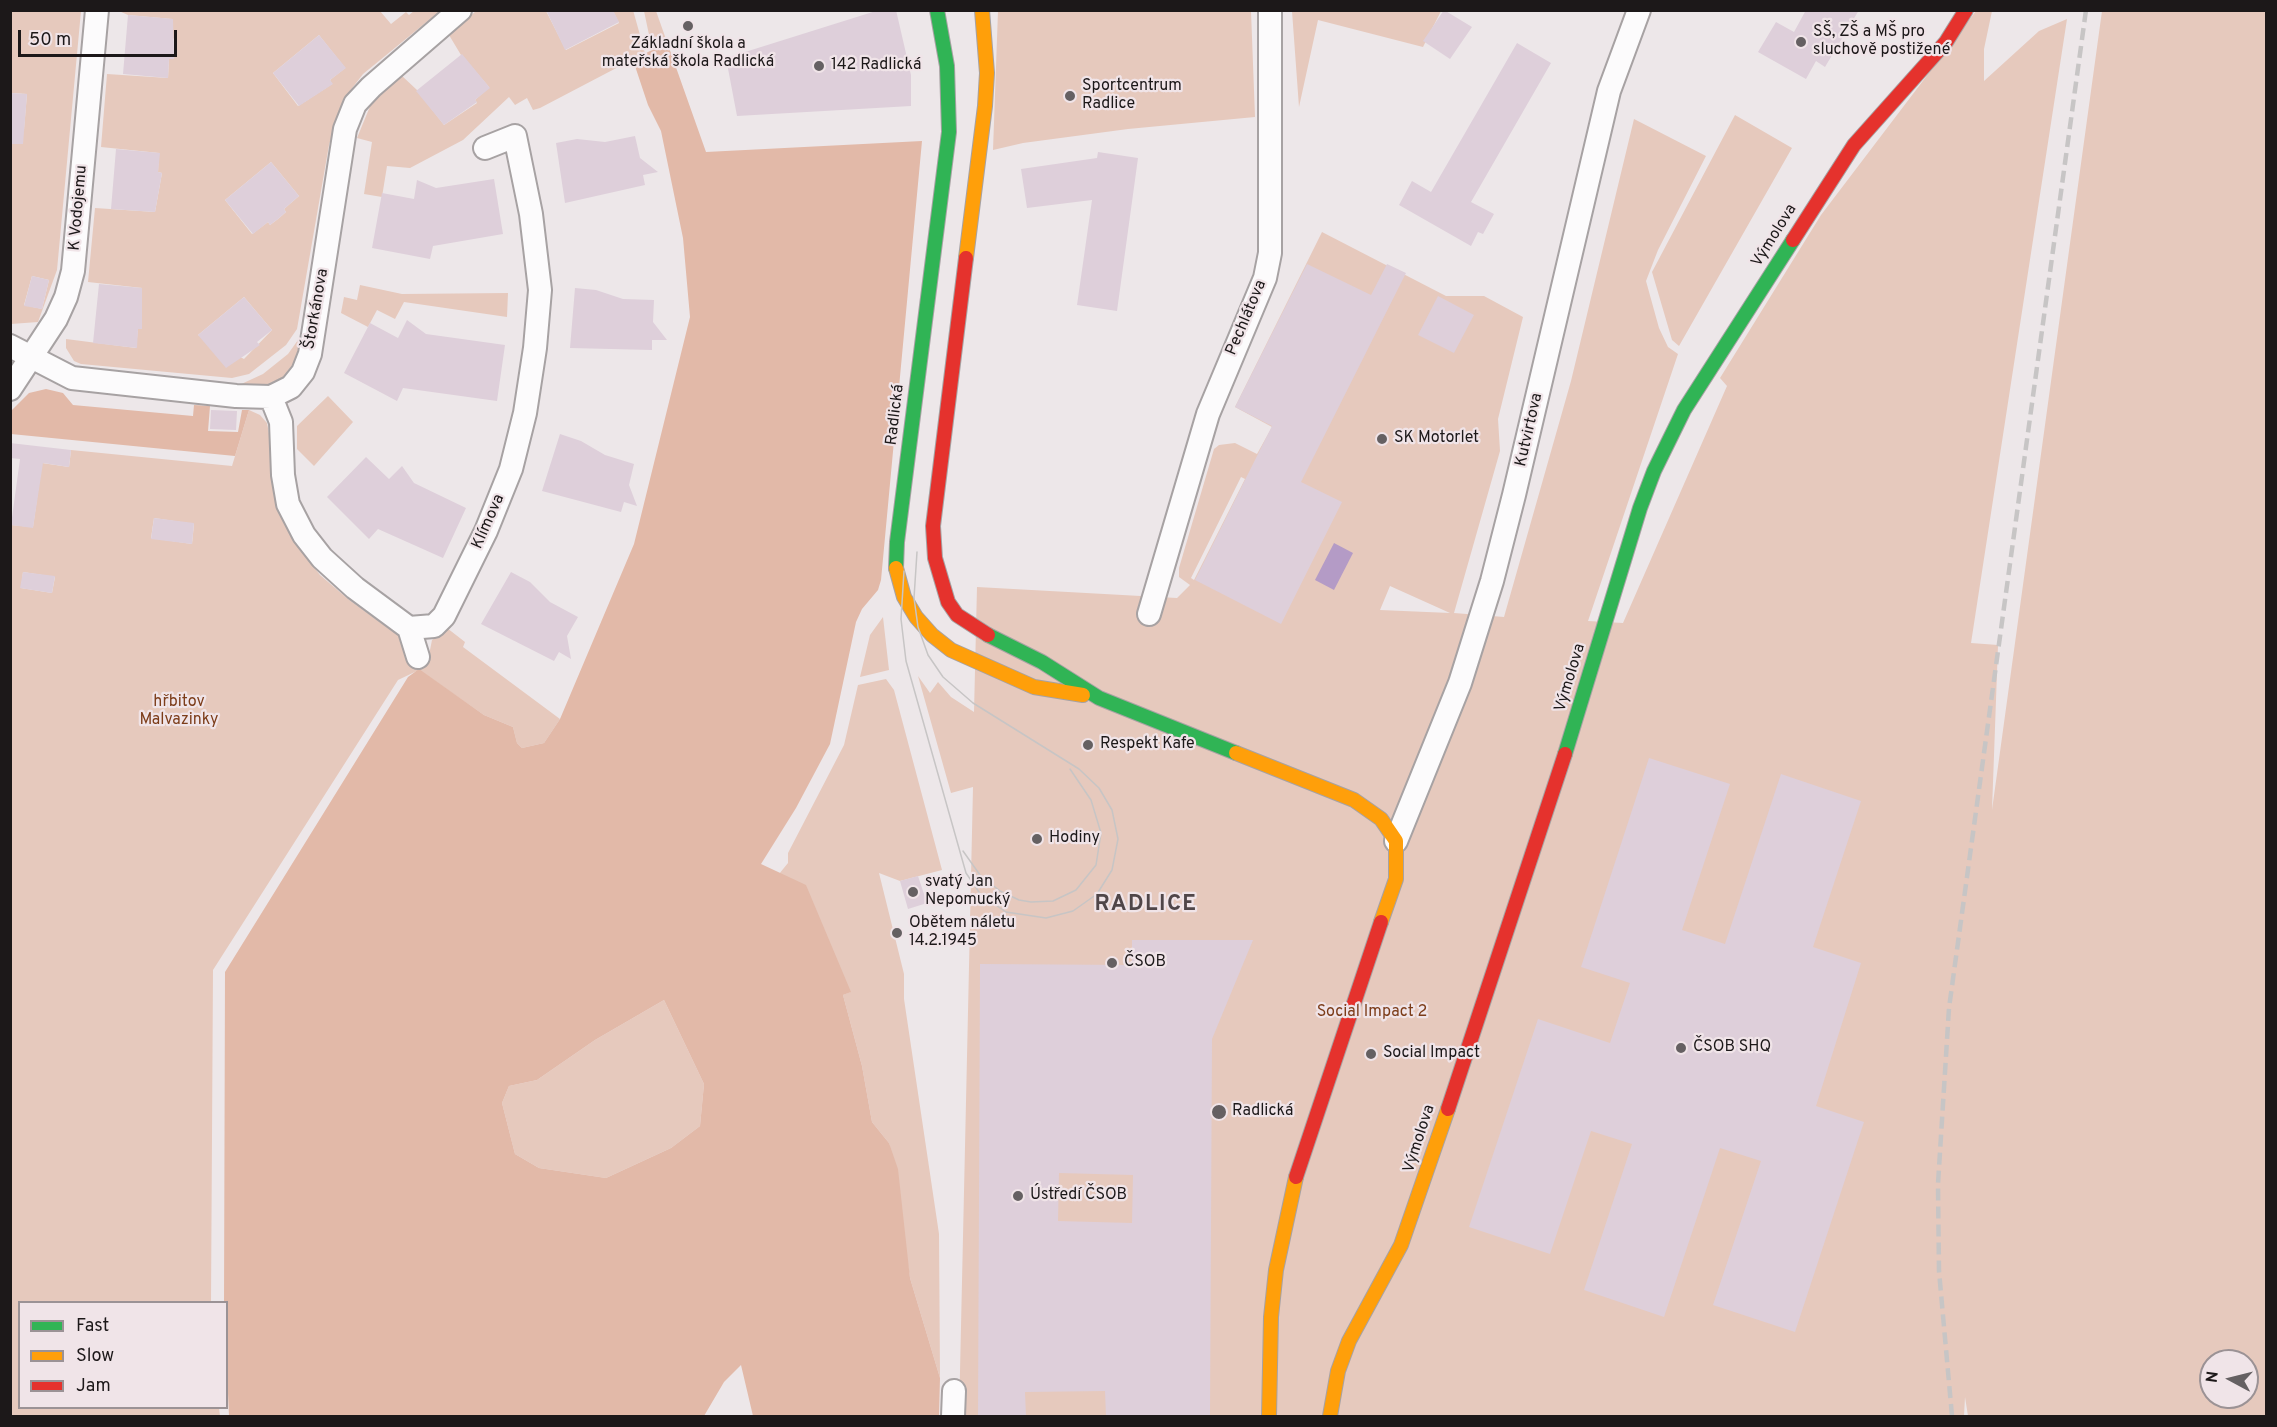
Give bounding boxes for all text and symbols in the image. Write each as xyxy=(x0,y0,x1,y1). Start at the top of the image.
scale bar xyxy=(21,18,180,56)
marker: Základní škola a mateřská škola Radlická xyxy=(681,19,695,33)
place label: SŠ, ZŠ a MŠ pro sluchově postižené xyxy=(1813,23,1950,61)
text: 50 m xyxy=(29,29,71,52)
place label: Základní škola a mateřská škola Radlická xyxy=(602,35,774,73)
marker: SŠ, ZŠ a MŠ pro sluchově postižené xyxy=(1794,35,1808,49)
place label: 142 Radlická xyxy=(831,56,921,76)
marker: 142 Radlická xyxy=(812,59,826,73)
place label: Sportcentrum Radlice xyxy=(1082,77,1182,115)
marker: Sportcentrum Radlice xyxy=(1063,89,1077,103)
street label: K Vodojemu xyxy=(66,164,92,252)
street label: Výmolova xyxy=(1748,201,1802,271)
street label: Štorkánova xyxy=(300,267,334,351)
street label: Pechlátova xyxy=(1223,278,1271,358)
street label: Radlická xyxy=(883,383,909,447)
street label: Kutvirtova xyxy=(1512,391,1548,469)
place label: SK Motorlet xyxy=(1394,429,1479,449)
marker: SK Motorlet xyxy=(1375,432,1389,446)
street label: Klímova xyxy=(468,492,510,552)
street label: Výmolova xyxy=(1552,642,1590,714)
park label: hřbitov Malvazinky xyxy=(139,693,219,731)
place label: Respekt Kafe xyxy=(1100,735,1195,755)
marker: Respekt Kafe xyxy=(1081,738,1095,752)
place label: Hodiny xyxy=(1049,829,1100,849)
marker: Hodiny xyxy=(1030,832,1044,846)
place label: svatý Jan Nepomucký xyxy=(925,873,1011,911)
marker: svatý Jan Nepomucký xyxy=(906,885,920,899)
district label: RADLICE xyxy=(1095,893,1197,919)
place label: Obětem náletu 14.2.1945 xyxy=(909,914,1015,952)
marker: Obětem náletu 14.2.1945 xyxy=(890,926,904,940)
place label: ČSOB xyxy=(1124,953,1166,973)
marker: ČSOB xyxy=(1105,956,1119,970)
park label: Social Impact 2 xyxy=(1317,1003,1427,1023)
place label: ČSOB SHQ xyxy=(1693,1038,1771,1058)
marker: ČSOB SHQ xyxy=(1674,1041,1688,1055)
place label: Social Impact xyxy=(1383,1044,1480,1064)
marker: Social Impact xyxy=(1364,1047,1378,1061)
place label: Radlická xyxy=(1232,1102,1293,1122)
marker: Radlická xyxy=(1210,1103,1228,1121)
street label: Výmolova xyxy=(1400,1103,1440,1175)
place label: Ústředí ČSOB xyxy=(1030,1186,1127,1206)
marker: Ústředí ČSOB xyxy=(1011,1189,1025,1203)
legend xyxy=(18,1301,228,1409)
text: Fast xyxy=(76,1315,109,1338)
text: Slow xyxy=(76,1345,114,1368)
north arrow xyxy=(2199,1349,2259,1409)
text: N xyxy=(2202,1370,2224,1384)
text: Jam xyxy=(76,1375,111,1398)

